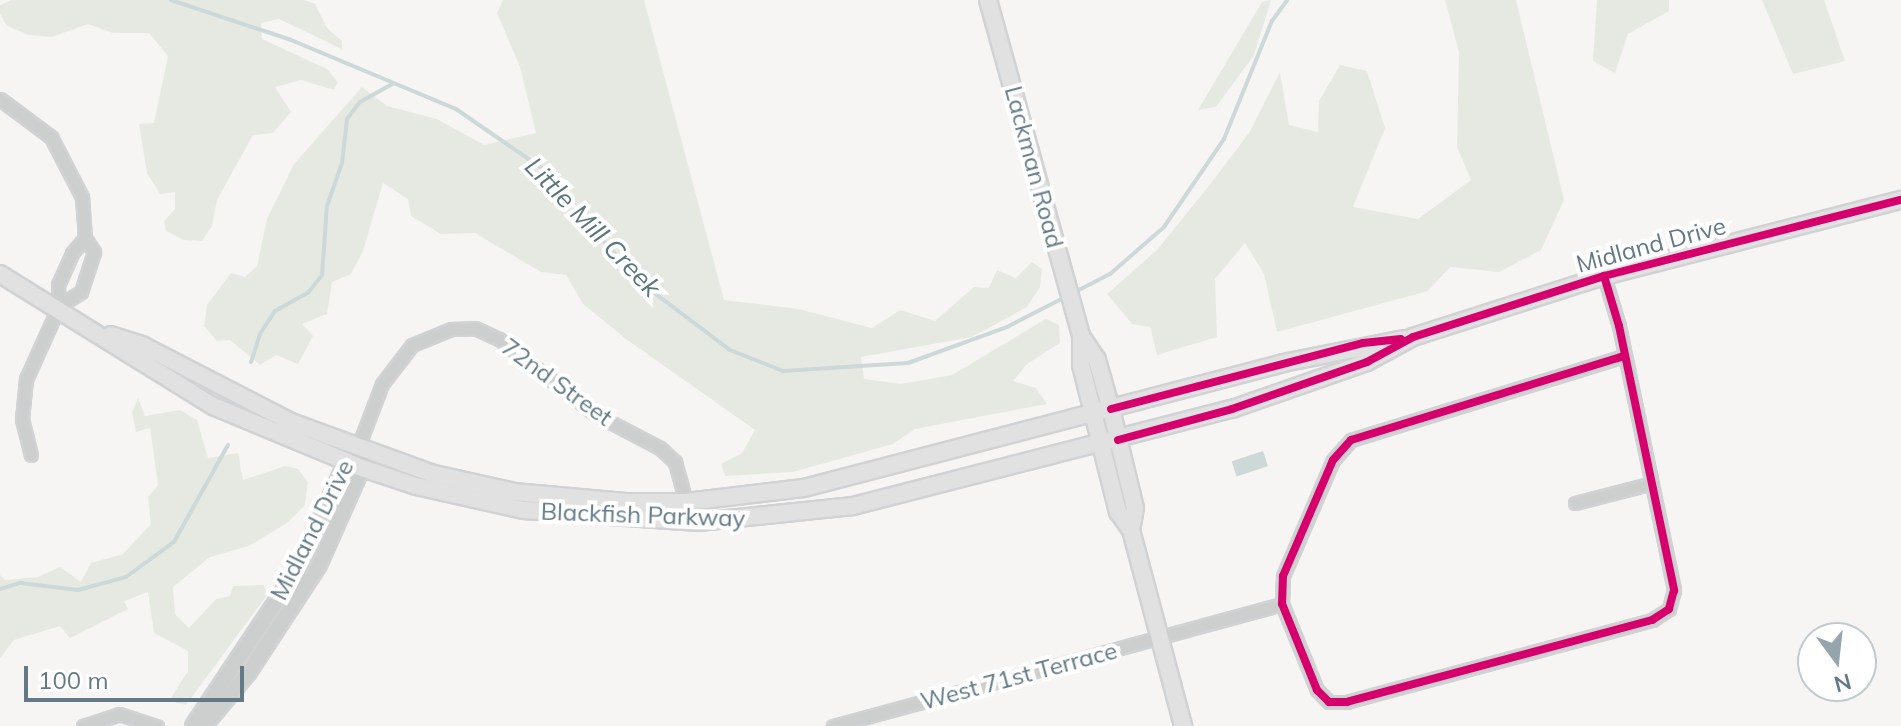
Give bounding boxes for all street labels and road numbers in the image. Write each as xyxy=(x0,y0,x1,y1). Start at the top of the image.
street label: Lackman Road xyxy=(999,83,1069,251)
street label: Midland Drive xyxy=(1573,211,1729,279)
street label: 72nd Street xyxy=(496,332,618,432)
street label: Midland Drive xyxy=(264,455,360,605)
street label: Blackfish Parkway xyxy=(540,497,746,533)
street label: West 71st Terrace xyxy=(918,636,1120,716)

